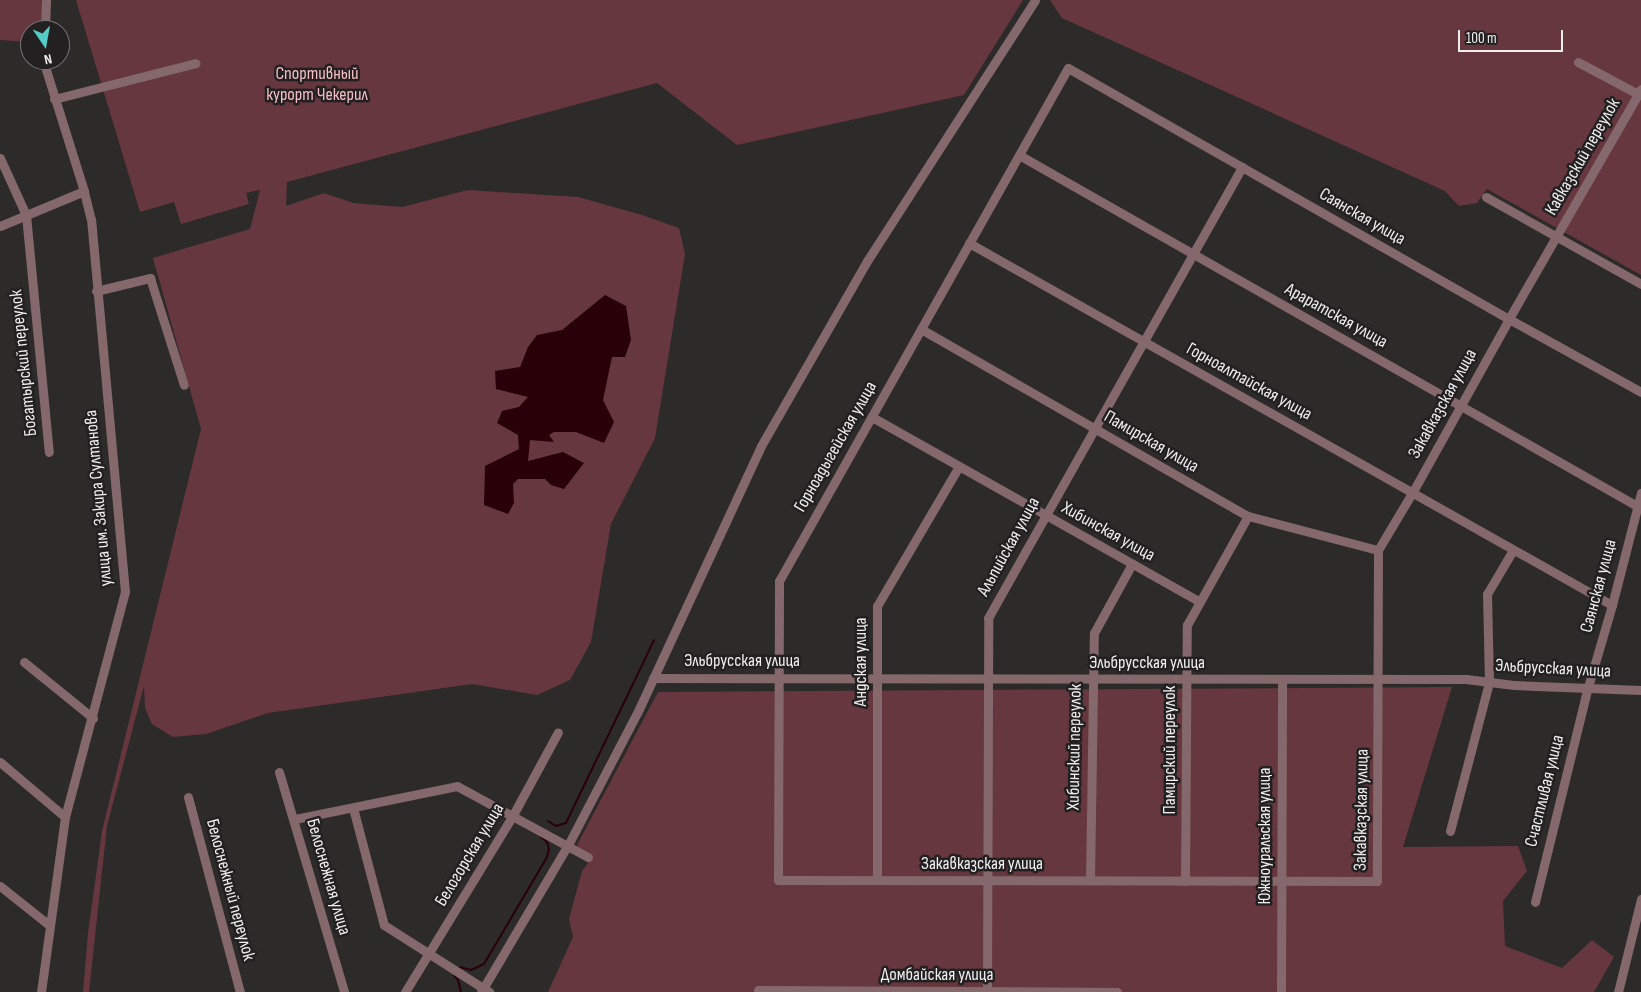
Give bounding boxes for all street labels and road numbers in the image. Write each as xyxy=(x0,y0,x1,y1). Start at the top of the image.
street label: Кавказский переулок xyxy=(1541,95,1625,219)
street label: Саянская улица xyxy=(1315,184,1409,250)
street label: Араратская улица xyxy=(1281,279,1391,353)
street label: Богатырский переулок xyxy=(6,289,42,437)
street label: Горноалтайская улица xyxy=(1182,339,1316,425)
street label: Закавказская улица xyxy=(1404,345,1482,463)
street label: Горноадыгейская улица xyxy=(790,378,882,516)
street label: Памирская улица xyxy=(1100,406,1202,478)
street label: улица им. Закира Султанова xyxy=(81,409,117,587)
street label: Альпийская улица xyxy=(973,494,1045,600)
street label: Хибинская улица xyxy=(1058,497,1158,567)
street label: Саянская улица xyxy=(1576,537,1622,635)
street label: Андская улица xyxy=(850,618,872,706)
street label: Эльбрусская улица xyxy=(684,650,800,672)
street label: Эльбрусская улица xyxy=(1089,652,1205,674)
street label: Эльбрусская улица xyxy=(1494,655,1612,683)
street label: Хибинский переулок xyxy=(1063,684,1087,810)
street label: Памирский переулок xyxy=(1159,686,1181,814)
street label: Счастливая улица xyxy=(1521,733,1569,849)
street label: Закавказская улица xyxy=(1350,749,1374,871)
street label: Южноуральская улица xyxy=(1254,768,1276,904)
street label: Белогорская улица xyxy=(431,800,509,910)
street label: Белоснежная улица xyxy=(301,816,355,938)
street label: Белоснежный переулок xyxy=(201,817,259,963)
street label: Закавказская улица xyxy=(921,853,1043,875)
street label: Домбайская улица xyxy=(881,964,993,986)

